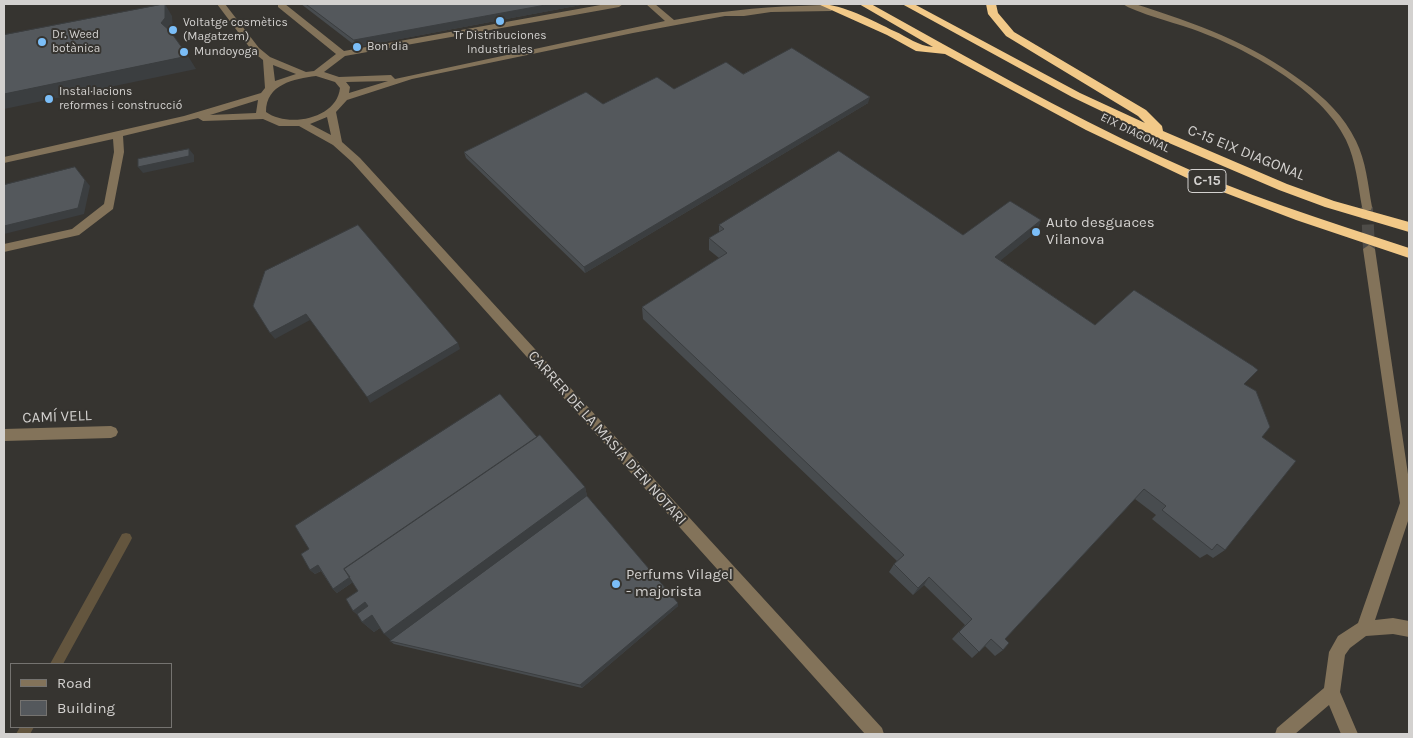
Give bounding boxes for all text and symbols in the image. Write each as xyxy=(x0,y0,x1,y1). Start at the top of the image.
marker: Tr Distribuciones Industriales xyxy=(494,15,506,27)
place label: Voltatge cosmètics (Magatzem) xyxy=(183,16,288,44)
marker: Voltatge cosmètics (Magatzem) xyxy=(167,24,179,36)
place label: Dr. Weed botànica xyxy=(52,28,100,56)
place label: Tr Distribuciones Industriales xyxy=(454,29,546,57)
marker: Dr. Weed botànica xyxy=(36,36,48,48)
place label: Bon dia xyxy=(367,40,408,54)
marker: Bon dia xyxy=(351,41,363,53)
place label: Mundoyoga xyxy=(194,45,258,59)
marker: Mundoyoga xyxy=(178,46,190,58)
place label: Instal·lacions reformes i construcció xyxy=(59,85,182,113)
marker: Instal·lacions reformes i construcció xyxy=(43,93,55,105)
street label: EIX DIAGONAL xyxy=(1098,110,1172,156)
street label: C-15 EIX DIAGONAL xyxy=(1185,121,1307,185)
road number: C-15 xyxy=(1188,170,1226,192)
place label: Auto desguaces Vilanova xyxy=(1046,214,1155,249)
marker: Auto desguaces Vilanova xyxy=(1030,226,1042,238)
street label: CARRER DE LA MASIA D'EN NOTARI xyxy=(524,347,690,529)
street label: CAMÍ VELL xyxy=(22,407,92,427)
place label: Perfums Vilagel - majorista xyxy=(626,566,733,601)
marker: Perfums Vilagel - majorista xyxy=(610,578,622,590)
legend xyxy=(10,663,172,728)
text: Road xyxy=(57,674,92,692)
text: Building xyxy=(57,699,115,717)

